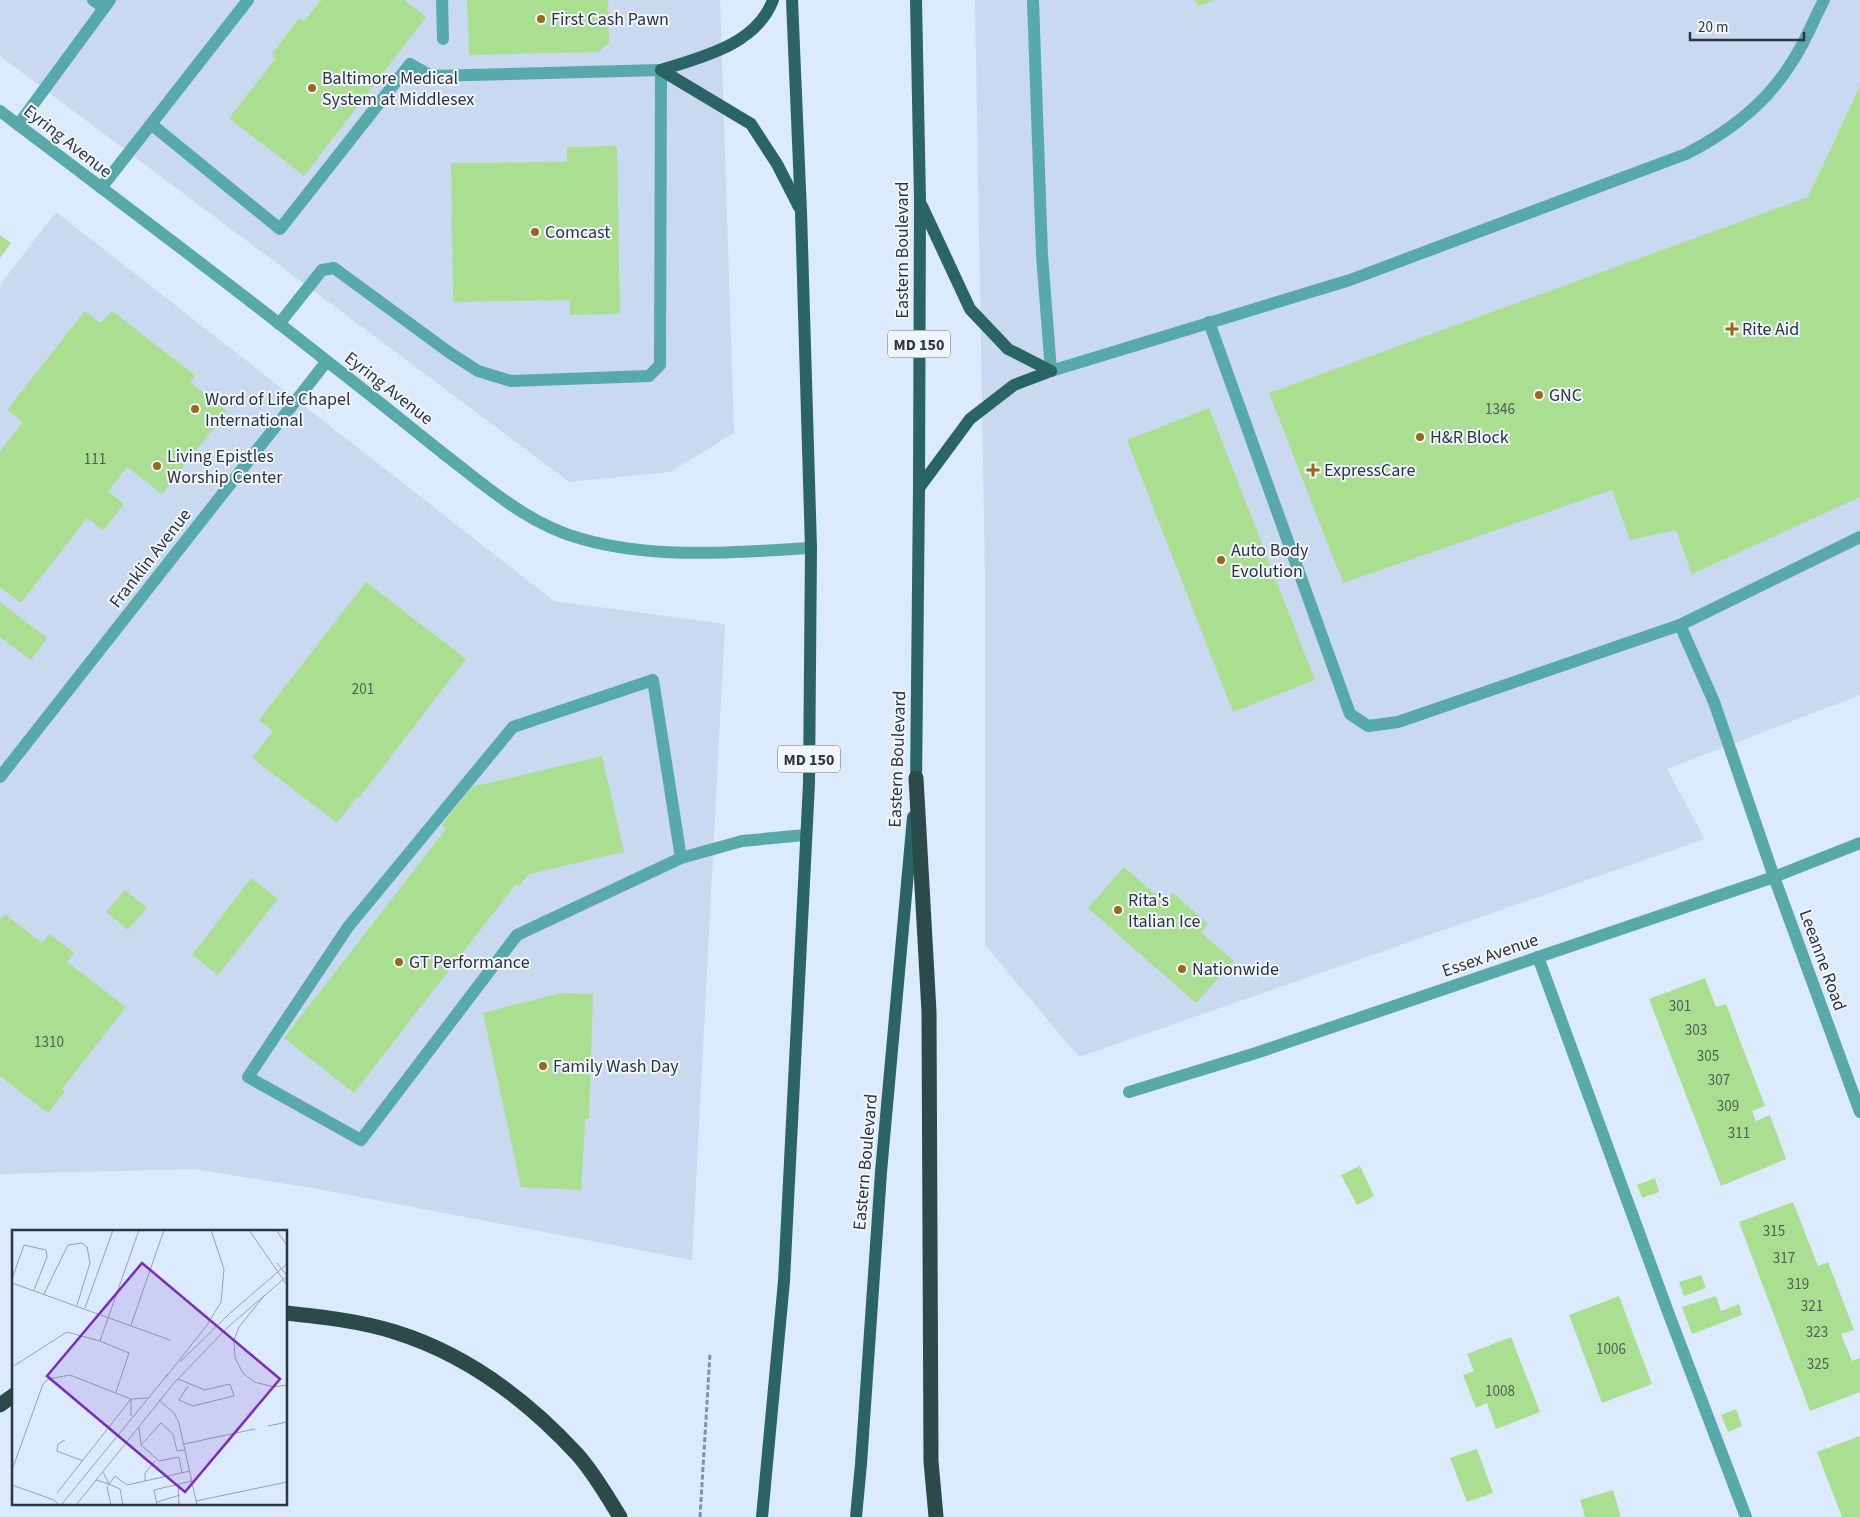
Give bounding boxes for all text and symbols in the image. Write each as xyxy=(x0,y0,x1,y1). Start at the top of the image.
place label: First Cash Pawn xyxy=(551,7,669,32)
scale bar xyxy=(1690,10,1804,42)
marker: First Cash Pawn xyxy=(535,13,547,25)
text: 20 m xyxy=(1698,17,1728,38)
place label: Baltimore Medical System at Middlesex xyxy=(322,66,474,112)
marker: Baltimore Medical System at Middlesex xyxy=(306,82,318,94)
street label: Eyring Avenue xyxy=(18,99,117,184)
street label: Eastern Boulevard xyxy=(890,181,915,319)
place label: Comcast xyxy=(545,220,610,245)
marker: Comcast xyxy=(529,226,541,238)
place label: Rite Aid xyxy=(1742,317,1799,342)
marker: Rite Aid xyxy=(1726,323,1738,335)
road number: MD 150 xyxy=(888,330,950,358)
street label: Eyring Avenue xyxy=(339,346,438,431)
place label: GNC xyxy=(1549,383,1582,408)
place label: Word of Life Chapel International xyxy=(205,387,351,433)
marker: GNC xyxy=(1533,389,1545,401)
house number: 1346 xyxy=(1485,399,1515,420)
marker: Word of Life Chapel International xyxy=(189,403,201,415)
place label: H&R Block xyxy=(1430,425,1509,450)
marker: H&R Block xyxy=(1414,431,1426,443)
place label: Living Epistles Worship Center xyxy=(167,444,283,490)
house number: 111 xyxy=(84,449,106,470)
place label: ExpressCare xyxy=(1324,458,1415,483)
marker: Living Epistles Worship Center xyxy=(151,460,163,472)
marker: ExpressCare xyxy=(1306,463,1320,477)
street label: Franklin Avenue xyxy=(104,503,197,613)
place label: Auto Body Evolution xyxy=(1231,538,1309,584)
marker: Auto Body Evolution xyxy=(1215,554,1227,566)
house number: 201 xyxy=(352,679,374,700)
street label: Eastern Boulevard xyxy=(883,690,912,828)
road number: MD 150 xyxy=(778,746,840,772)
place label: Rita's Italian Ice xyxy=(1128,888,1201,934)
marker: Rita's Italian Ice xyxy=(1112,904,1124,916)
street label: Leeanne Road xyxy=(1793,906,1852,1014)
street label: Essex Avenue xyxy=(1439,927,1542,984)
place label: GT Performance xyxy=(409,950,530,975)
marker: GT Performance xyxy=(393,956,405,968)
place label: Nationwide xyxy=(1192,957,1279,982)
marker: Nationwide xyxy=(1176,963,1188,975)
house number: 301 xyxy=(1669,996,1691,1017)
house number: 303 xyxy=(1685,1020,1707,1041)
house number: 1310 xyxy=(34,1032,64,1053)
house number: 305 xyxy=(1697,1046,1719,1067)
place label: Family Wash Day xyxy=(553,1054,679,1079)
marker: Family Wash Day xyxy=(537,1060,549,1072)
house number: 307 xyxy=(1708,1070,1730,1091)
street label: Eastern Boulevard xyxy=(847,1093,884,1231)
house number: 309 xyxy=(1717,1096,1739,1117)
house number: 311 xyxy=(1728,1123,1750,1144)
house number: 315 xyxy=(1763,1221,1785,1242)
inset map xyxy=(12,1230,288,1504)
house number: 317 xyxy=(1773,1248,1795,1269)
house number: 319 xyxy=(1787,1274,1809,1295)
house number: 321 xyxy=(1801,1296,1823,1317)
house number: 323 xyxy=(1806,1322,1828,1343)
house number: 1006 xyxy=(1596,1339,1626,1360)
house number: 325 xyxy=(1807,1354,1829,1375)
house number: 1008 xyxy=(1485,1381,1515,1402)

